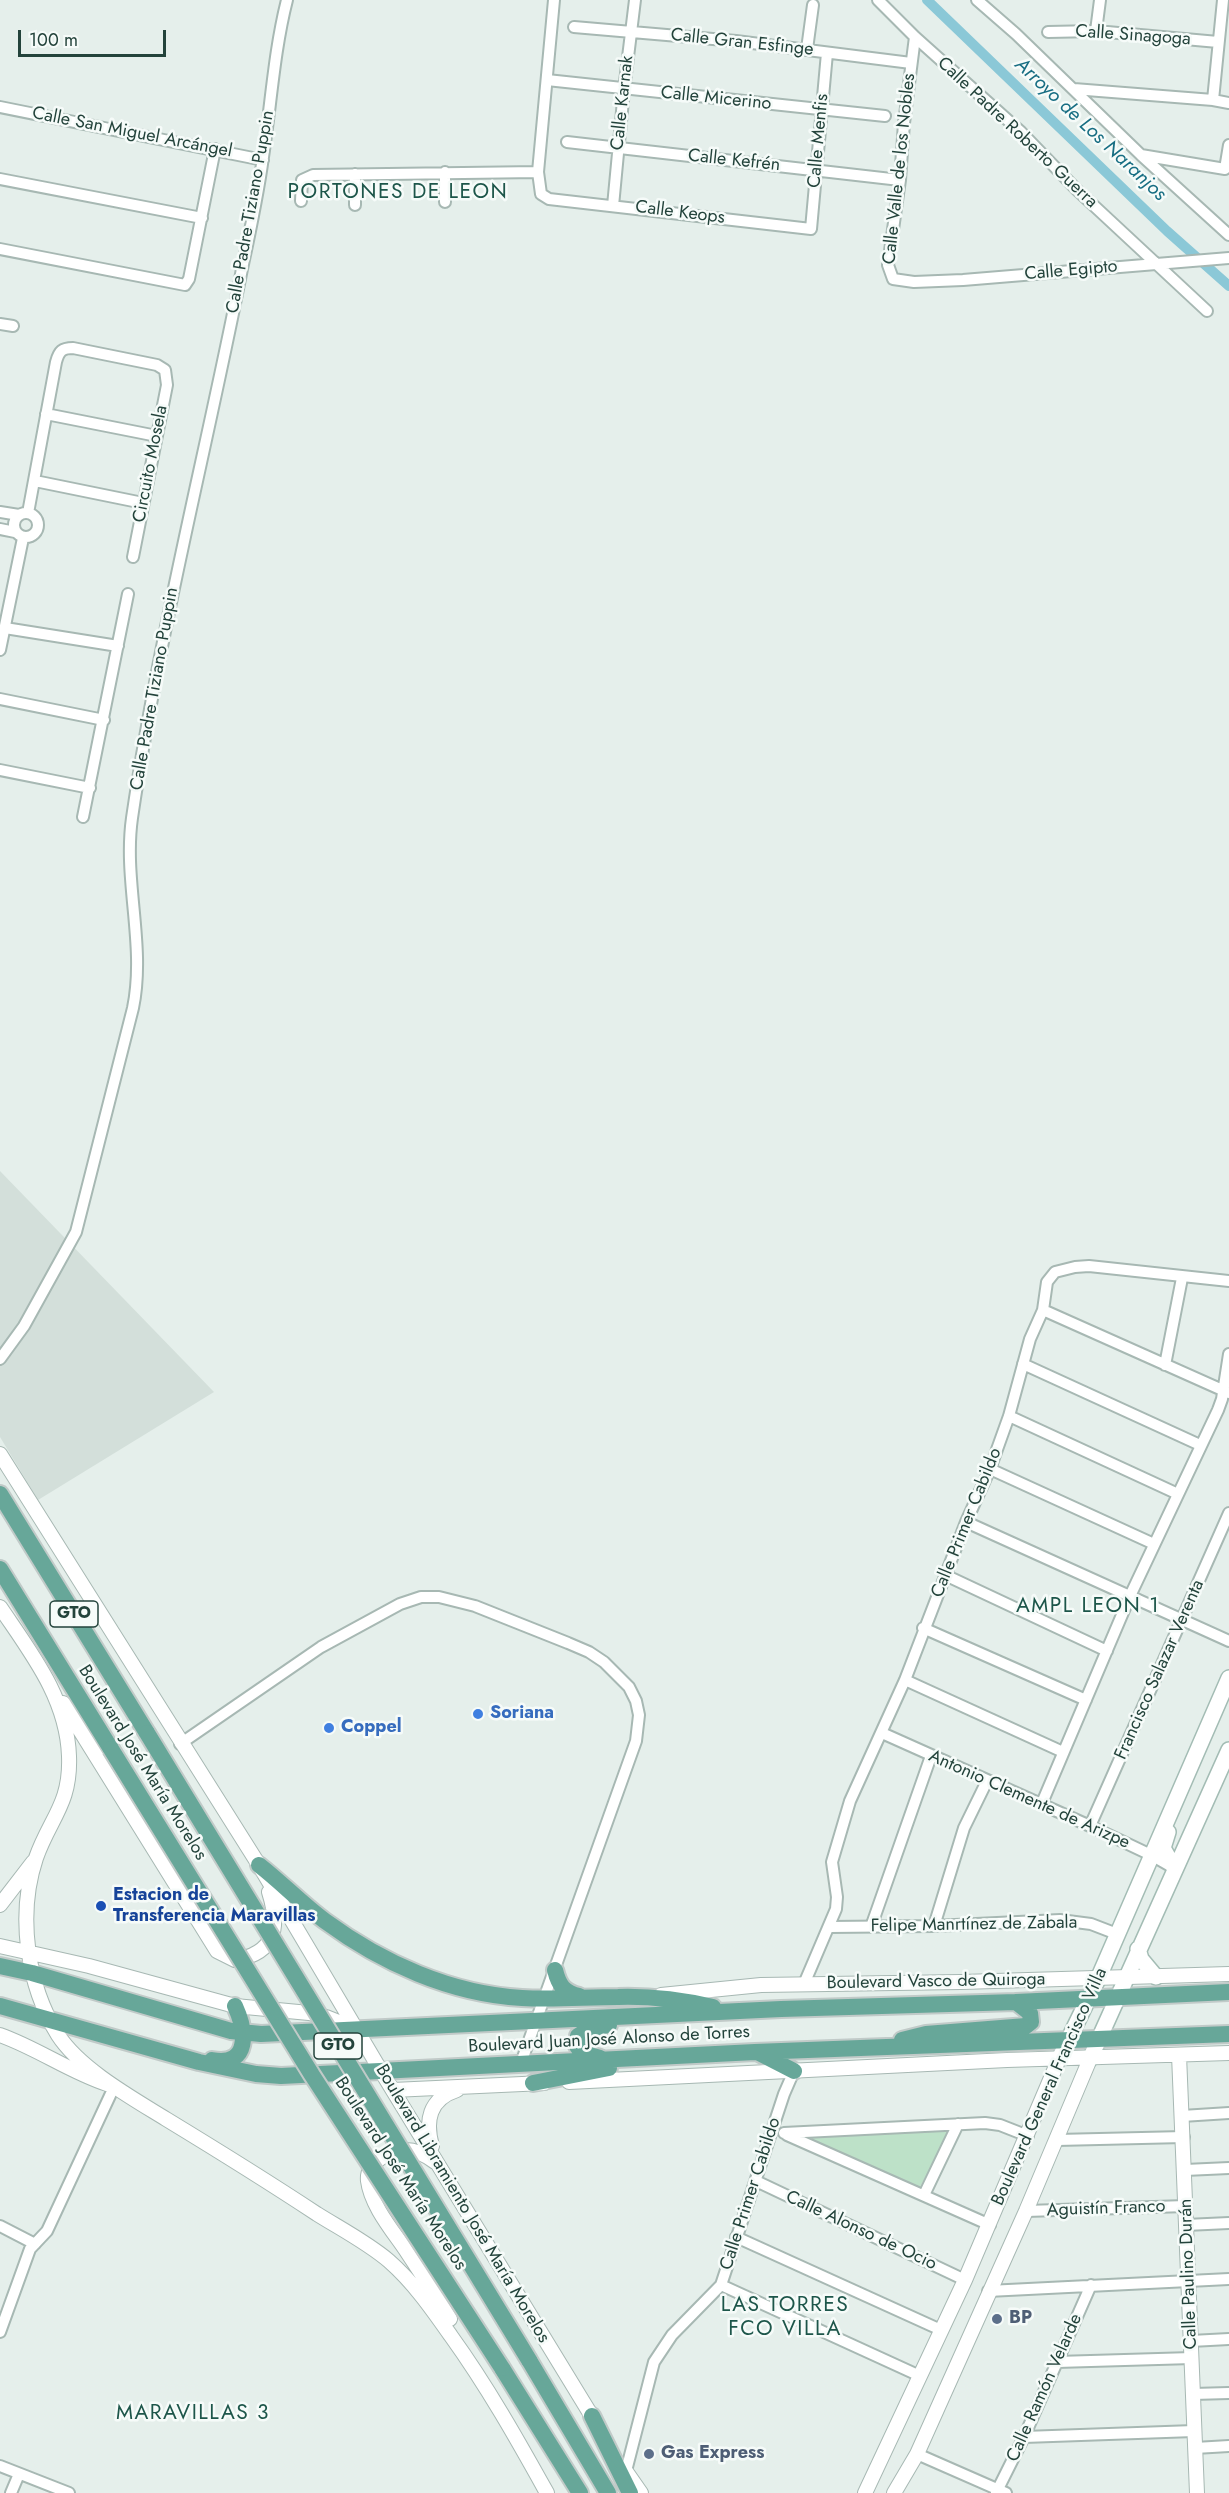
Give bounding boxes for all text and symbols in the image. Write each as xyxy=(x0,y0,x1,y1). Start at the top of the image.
scale bar xyxy=(21,18,170,56)
street label: Calle Sinagoga xyxy=(1075,21,1191,51)
street label: Calle Gran Esfinge xyxy=(669,25,815,61)
text: 100 m xyxy=(29,27,78,53)
street label: Calle Padre Roberto Guerra xyxy=(932,53,1102,213)
water label: Arroyo de Los Naranjos xyxy=(1009,54,1171,206)
street label: Calle Karnak xyxy=(607,55,639,151)
street label: Calle Valle de los Nobles xyxy=(879,72,921,266)
street label: Calle Micerino xyxy=(660,82,772,116)
street label: Calle Menfis xyxy=(804,93,834,189)
street label: Calle San Miguel Arcángel xyxy=(30,103,234,163)
street label: Calle Padre Tiziano Puppin xyxy=(223,109,279,315)
street label: Calle Kefrén xyxy=(687,145,781,177)
district label: PORTONES DE LEON xyxy=(288,180,508,206)
street label: Calle Keops xyxy=(634,197,726,229)
street label: Calle Egipto xyxy=(1024,256,1118,286)
street label: Circuito Mosela xyxy=(129,404,173,524)
street label: Calle Padre Tiziano Puppin xyxy=(127,586,183,792)
street label: Calle Primer Cabildo xyxy=(927,1445,1007,1601)
street label: Francisco Salazar Verenta xyxy=(1111,1577,1209,1763)
district label: AMPL LEON 1 xyxy=(1016,1594,1160,1620)
road number: GTO xyxy=(50,1601,98,1627)
street label: Boulevard José María Morelos xyxy=(73,1661,211,1865)
place label: Soriana xyxy=(490,1703,554,1725)
marker: Soriana xyxy=(471,1707,485,1721)
place label: Coppel xyxy=(341,1717,402,1739)
marker: Coppel xyxy=(322,1721,336,1735)
street label: Antonio Clemente de Arizpe xyxy=(925,1746,1133,1854)
place label: Estacion de Transferencia Maravillas xyxy=(113,1885,315,1928)
marker: Estacion de Transferencia Maravillas xyxy=(94,1899,108,1913)
street label: Felipe Manrtínez de Zabala xyxy=(871,1912,1077,1938)
street label: Boulevard General Francisco Villa xyxy=(988,1965,1112,2209)
street label: Boulevard Vasco de Quiroga xyxy=(827,1969,1045,1995)
street label: Boulevard Juan José Alonso de Torres xyxy=(468,2022,750,2058)
road number: GTO xyxy=(314,2033,362,2059)
street label: Boulevard Libramiento José María Morelos xyxy=(370,2061,554,2347)
street label: Boulevard José María Morelos xyxy=(329,2073,471,2275)
street label: Calle Primer Cabildo xyxy=(716,2115,786,2273)
street label: Calle Alonso de Ocio xyxy=(782,2187,940,2275)
street label: Aguistín Franco xyxy=(1046,2196,1166,2222)
street label: Calle Paulino Durán xyxy=(1176,2198,1202,2350)
district label: LAS TORRES FCO VILLA xyxy=(721,2293,849,2343)
place label: BP xyxy=(1009,2308,1032,2330)
street label: Calle Ramón Velarde xyxy=(1003,2311,1087,2465)
marker: BP xyxy=(990,2312,1004,2326)
district label: MARAVILLAS 3 xyxy=(116,2401,270,2427)
place label: Gas Express xyxy=(661,2443,764,2465)
marker: Gas Express xyxy=(642,2447,656,2461)

